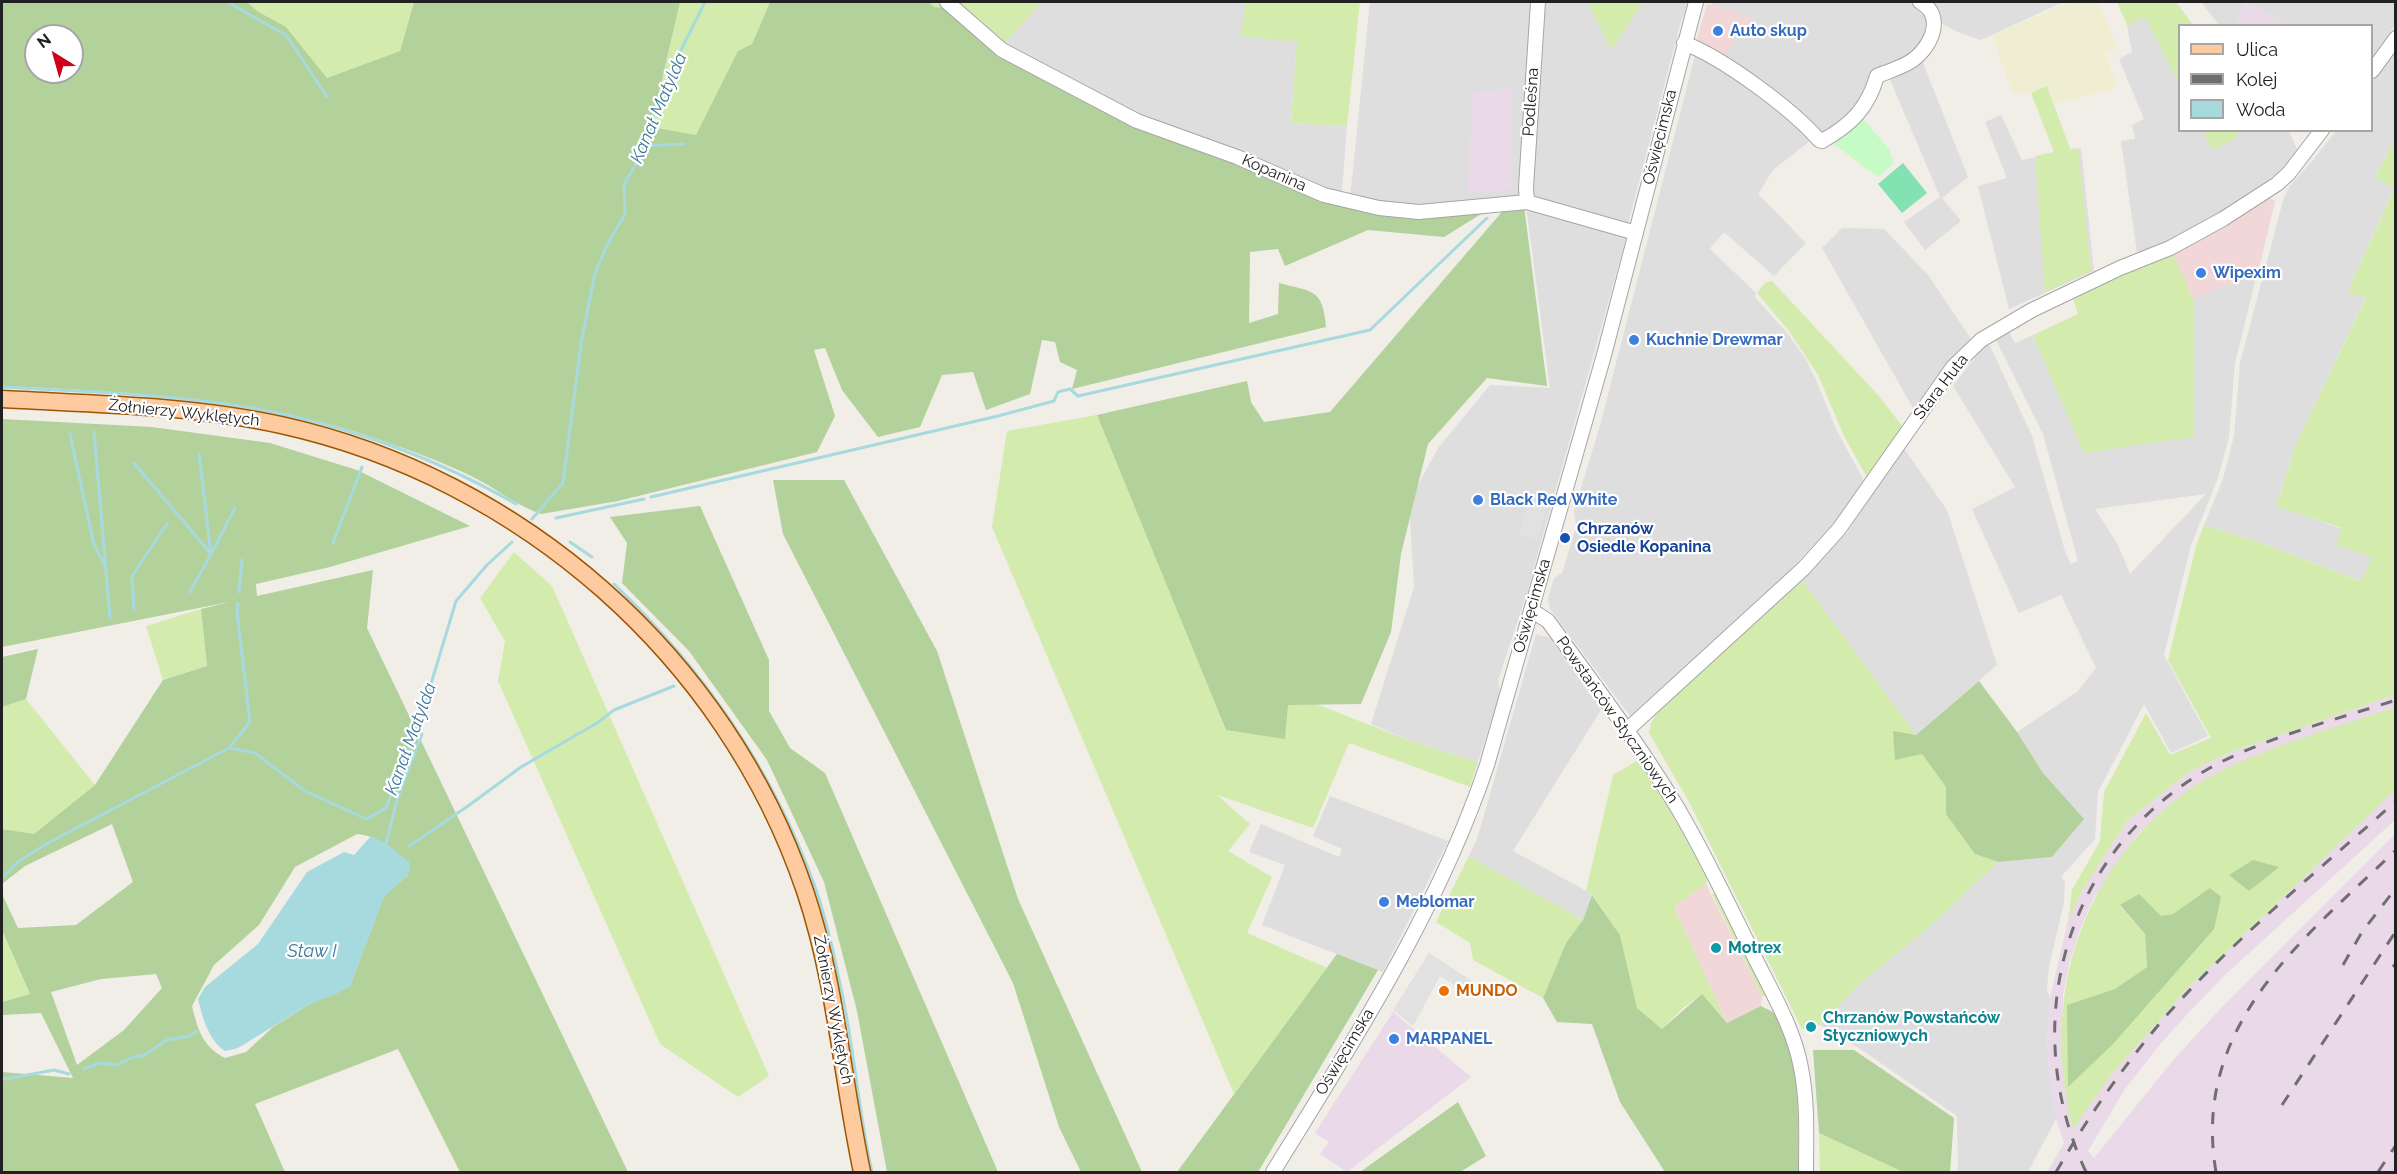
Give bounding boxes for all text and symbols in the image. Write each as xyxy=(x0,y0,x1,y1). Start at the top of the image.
place label: Auto skup xyxy=(1730,21,1807,41)
north arrow xyxy=(24,24,84,84)
marker: Auto skup xyxy=(1711,24,1725,38)
legend xyxy=(2178,24,2373,132)
text: N xyxy=(33,30,55,52)
text: Ulica xyxy=(2236,39,2278,60)
water label: Kanał Matylda xyxy=(626,49,692,167)
street label: Podleśna xyxy=(1519,67,1543,137)
text: Kolej xyxy=(2236,69,2277,90)
street label: Oświęcimska xyxy=(1639,87,1681,187)
text: Woda xyxy=(2236,99,2285,120)
street label: Kopanina xyxy=(1239,150,1309,196)
place label: Wipexim xyxy=(2213,263,2281,283)
marker: Wipexim xyxy=(2194,266,2208,280)
place label: Kuchnie Drewmar xyxy=(1646,330,1783,350)
marker: Kuchnie Drewmar xyxy=(1627,333,1641,347)
street label: Stara Huta xyxy=(1910,351,1972,423)
street label: Żołnierzy Wyklętych xyxy=(108,396,260,430)
place label: Black Red White xyxy=(1490,490,1617,510)
marker: Black Red White xyxy=(1471,493,1485,507)
place label: Chrzanów Osiedle Kopanina xyxy=(1577,519,1711,557)
marker: Chrzanów Osiedle Kopanina xyxy=(1558,531,1572,545)
street label: Oświęcimska xyxy=(1509,557,1555,655)
street label: Powstańców Styczniowych xyxy=(1552,633,1682,807)
water label: Kanał Matylda xyxy=(381,680,441,798)
place label: Meblomar xyxy=(1396,892,1474,912)
marker: Meblomar xyxy=(1377,895,1391,909)
street label: Żołnierzy Wyklętych xyxy=(809,934,857,1086)
place label: Motrex xyxy=(1728,938,1781,958)
water label: Staw I xyxy=(287,941,337,963)
marker: Motrex xyxy=(1709,941,1723,955)
place label: MUNDO xyxy=(1456,981,1518,1001)
marker: MUNDO xyxy=(1437,984,1451,998)
street label: Oświęcimska xyxy=(1312,1005,1378,1099)
place label: Chrzanów Powstańców Styczniowych xyxy=(1823,1008,2000,1046)
marker: Chrzanów Powstańców Styczniowych xyxy=(1804,1020,1818,1034)
place label: MARPANEL xyxy=(1406,1029,1492,1049)
marker: MARPANEL xyxy=(1387,1032,1401,1046)

